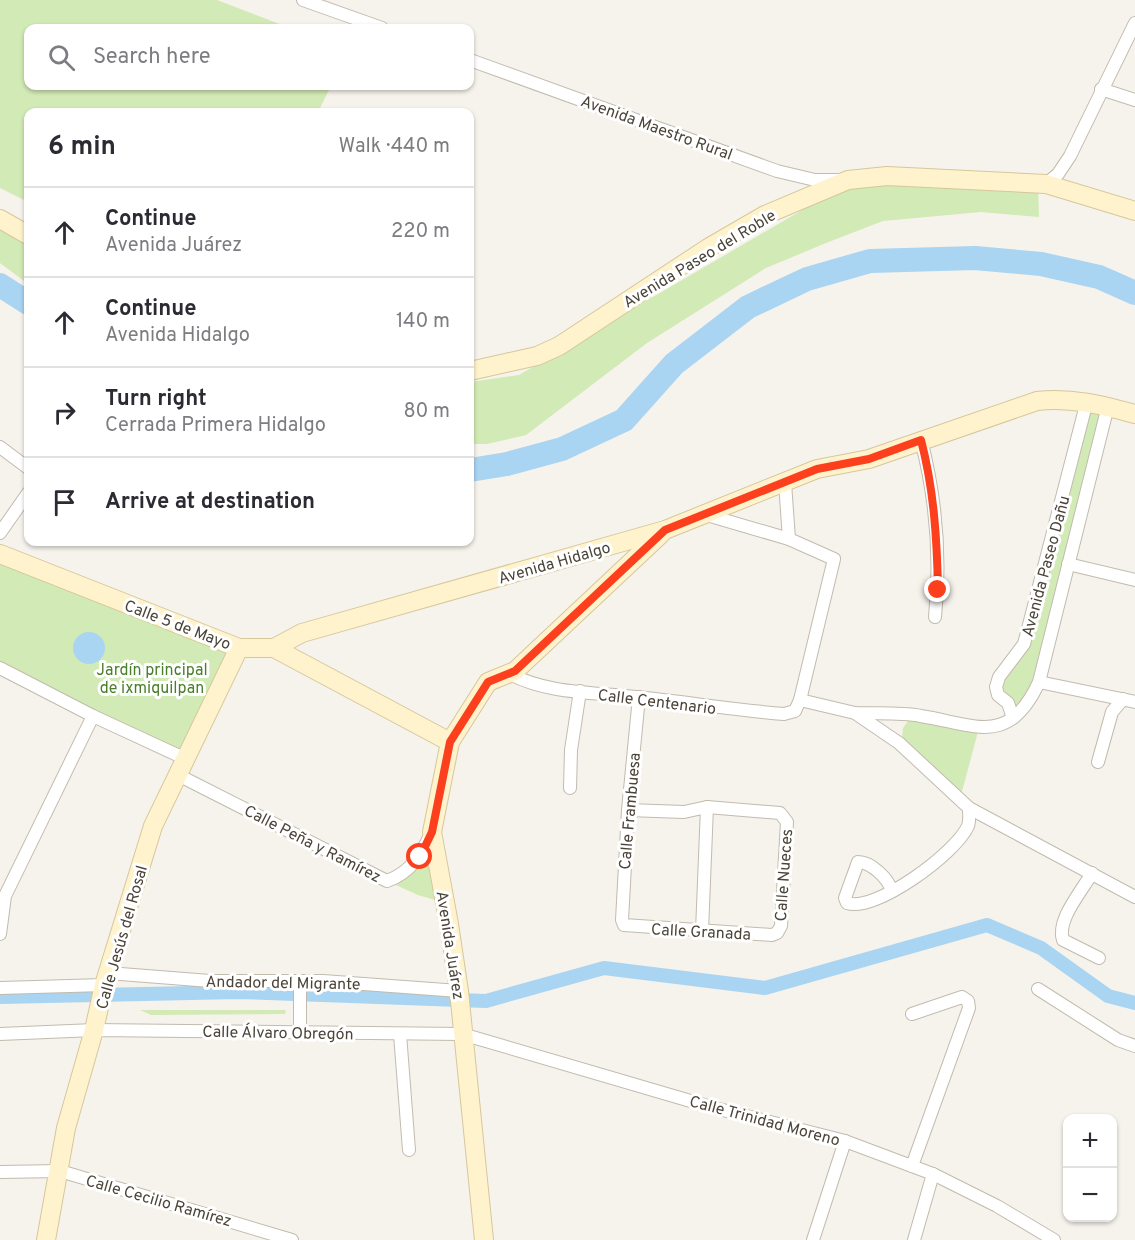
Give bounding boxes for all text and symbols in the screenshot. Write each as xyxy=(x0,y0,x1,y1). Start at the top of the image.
search box xyxy=(24,24,474,90)
icon: search xyxy=(45,41,78,74)
text: Search here xyxy=(93,44,211,71)
street label: Avenida Maestro Rural xyxy=(578,92,735,166)
text: 6 min xyxy=(48,131,116,164)
text: Walk · 440 m xyxy=(339,134,450,160)
text: Continue xyxy=(105,206,196,233)
street label: Avenida Paseo del Roble xyxy=(620,206,780,313)
icon: ahead xyxy=(48,216,81,249)
text: 220 m xyxy=(391,219,450,245)
text: Avenida Juárez xyxy=(105,233,242,259)
text: Continue xyxy=(105,296,196,323)
icon: ahead xyxy=(48,306,81,339)
text: 140 m xyxy=(396,309,450,335)
text: Avenida Hidalgo xyxy=(105,323,250,349)
text: Turn right xyxy=(105,386,207,413)
icon: right xyxy=(48,396,81,429)
text: 80 m xyxy=(404,399,450,425)
text: Cerrada Primera Hidalgo xyxy=(105,413,326,439)
icon: arrive xyxy=(48,486,81,519)
text: Arrive at destination xyxy=(105,489,315,516)
street label: Avenida Paseo Dañu xyxy=(1018,494,1075,639)
street label: Avenida Hidalgo xyxy=(496,538,613,590)
route end xyxy=(924,576,950,602)
street label: Calle 5 de Mayo xyxy=(121,596,234,655)
park label: Jardín principal de ixmiquilpan xyxy=(96,661,208,699)
street label: Calle Centenario xyxy=(596,686,717,720)
street label: Calle Frambuesa xyxy=(616,752,646,871)
street label: Calle Peña y Ramírez xyxy=(240,802,384,888)
street label: Calle Nueces xyxy=(772,828,798,922)
route start xyxy=(406,843,432,869)
street label: Calle Jesús del Rosal xyxy=(93,863,153,1012)
street label: Avenida Juárez xyxy=(431,890,467,1001)
street label: Calle Granada xyxy=(650,920,751,946)
street label: Andador del Migrante xyxy=(205,973,361,995)
street label: Calle Álvaro Obregón xyxy=(202,1021,354,1045)
street label: Calle Trinidad Moreno xyxy=(687,1092,842,1152)
map controls xyxy=(1063,1114,1117,1222)
button: + xyxy=(1063,1114,1117,1168)
button: − xyxy=(1063,1168,1117,1222)
street label: Calle Cecilio Ramírez xyxy=(83,1172,234,1232)

